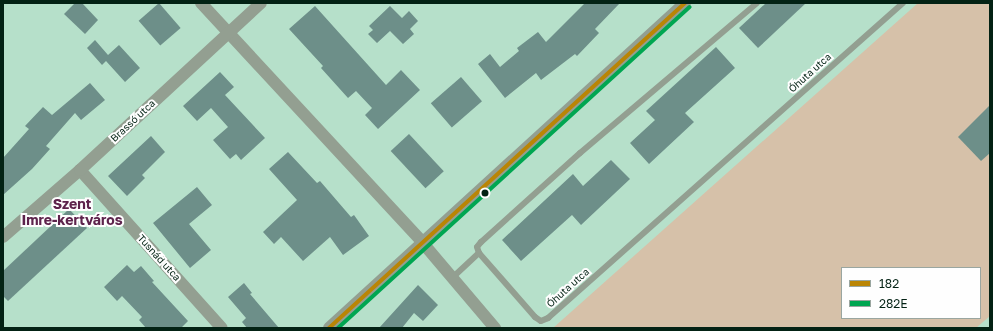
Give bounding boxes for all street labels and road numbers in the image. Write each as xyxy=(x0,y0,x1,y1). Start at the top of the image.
street label: Óhuta utca xyxy=(786,51,834,95)
street label: Brassó utca xyxy=(108,97,158,145)
street label: Tusnád utca xyxy=(135,232,183,284)
street label: Óhuta utca xyxy=(544,266,592,310)

